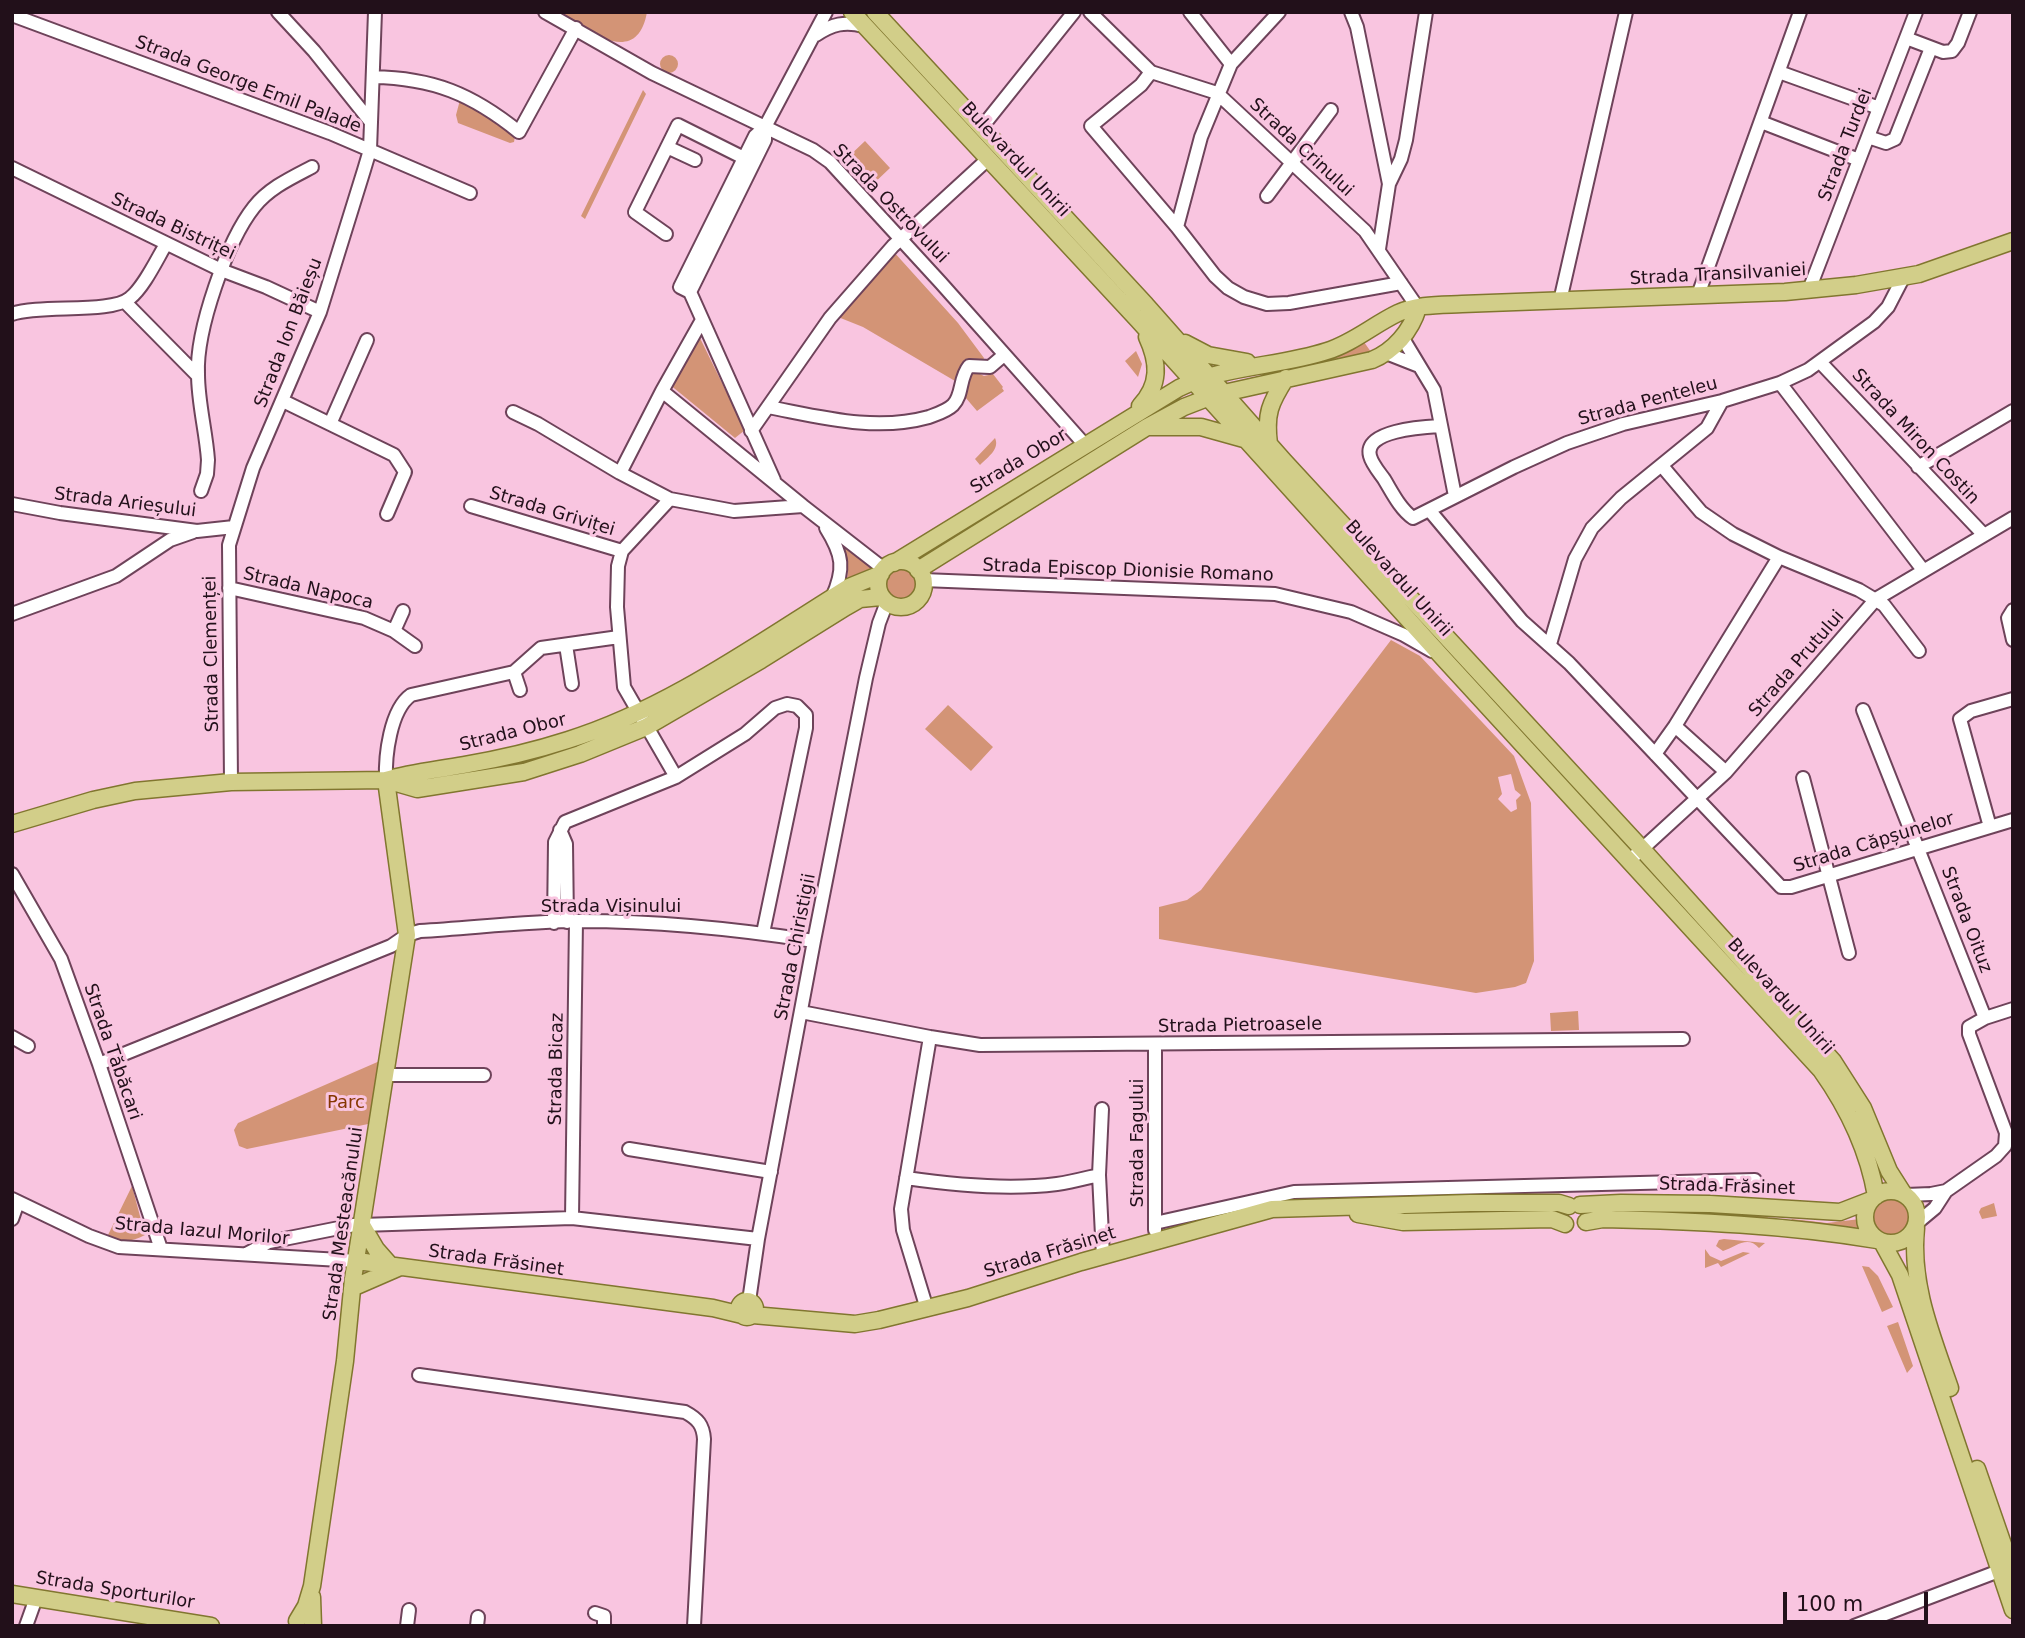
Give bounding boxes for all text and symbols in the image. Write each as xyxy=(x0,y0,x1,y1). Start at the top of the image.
street label: Strada George Emil Palade xyxy=(132,32,364,138)
street label: Strada Turdei xyxy=(1815,85,1877,205)
street label: Strada Crinului xyxy=(1245,94,1357,202)
street label: Bulevardul Unirii xyxy=(956,98,1074,222)
street label: Strada Ostrovului xyxy=(828,140,952,268)
street label: Strada Bistriței xyxy=(108,189,238,265)
street label: Strada Ion Băieșu xyxy=(250,255,328,411)
street label: Strada Transilvaniei xyxy=(1629,260,1807,290)
street label: Strada Miron Costin xyxy=(1847,365,1983,509)
street label: Strada Penteleu xyxy=(1576,373,1720,431)
street label: Strada Obor xyxy=(967,425,1071,499)
street label: Strada Griviței xyxy=(487,483,617,541)
street label: Strada Arieșului xyxy=(53,484,197,522)
street label: Bulevardul Unirii xyxy=(1340,516,1456,642)
street label: Strada Episcop Dionisie Romano xyxy=(982,555,1274,587)
street label: Strada Napoca xyxy=(241,564,375,614)
street label: Strada Clemenței xyxy=(200,575,224,733)
street label: Strada Prutului xyxy=(1745,606,1849,722)
street label: Strada Obor xyxy=(457,709,569,757)
street label: Strada Căpșunelor xyxy=(1791,808,1957,878)
street label: Strada Oituz xyxy=(1936,864,1996,976)
street label: Strada Chiristigii xyxy=(771,872,821,1022)
street label: Strada Vișinului xyxy=(541,896,681,918)
street label: Bulevardul Unirii xyxy=(1722,934,1838,1060)
street label: Strada Tăbăcari xyxy=(79,981,145,1123)
street label: Strada Bicaz xyxy=(545,1012,569,1126)
street label: Strada Pietroasele xyxy=(1158,1014,1322,1038)
street label: Strada Fagului xyxy=(1127,1078,1149,1208)
park label: Parc xyxy=(327,1092,365,1114)
street label: Strada Mesteacănului xyxy=(320,1126,368,1322)
street label: Strada Frăsinet xyxy=(1658,1174,1796,1200)
street label: Strada Iazul Morilor xyxy=(114,1214,290,1250)
street label: Strada Frăsinet xyxy=(982,1223,1118,1283)
street label: Strada Frăsinet xyxy=(427,1241,565,1281)
street label: Strada Sporturilor xyxy=(34,1568,196,1614)
scale bar xyxy=(1787,1578,1932,1622)
text: 100 m xyxy=(1796,1592,1863,1616)

